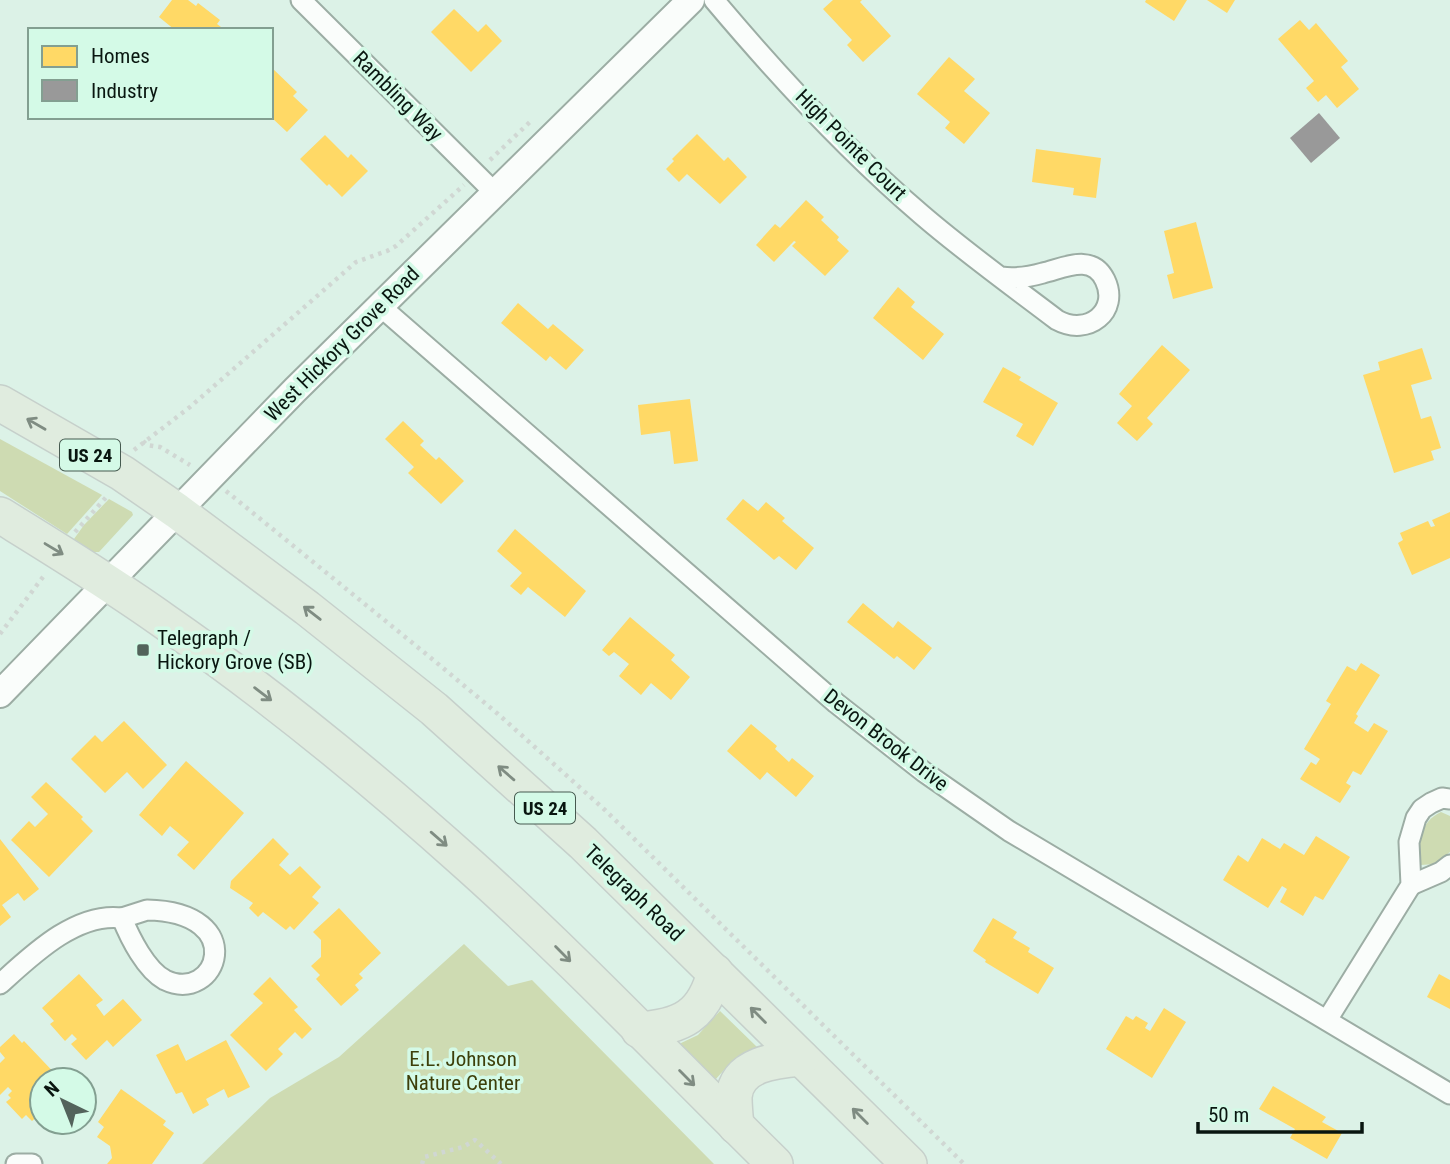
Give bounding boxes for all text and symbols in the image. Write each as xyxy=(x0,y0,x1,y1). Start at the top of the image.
legend xyxy=(28,28,273,119)
text: Homes xyxy=(91,44,150,68)
street label: Rambling Way xyxy=(348,46,448,146)
text: Industry xyxy=(91,79,158,103)
street label: High Pointe Court xyxy=(791,85,911,205)
street label: West Hickory Grove Road xyxy=(260,262,424,426)
one-way arrow xyxy=(26,417,46,431)
road number: US 24 xyxy=(60,440,120,470)
one-way arrow xyxy=(44,542,64,556)
one-way arrow xyxy=(304,605,322,620)
place label: Telegraph / Hickory Grove (SB) xyxy=(157,626,313,674)
marker: Telegraph / Hickory Grove (SB) xyxy=(135,642,151,658)
street label: Devon Brook Drive xyxy=(819,684,953,796)
one-way arrow xyxy=(253,687,272,702)
one-way arrow xyxy=(498,765,516,781)
road number: US 24 xyxy=(515,792,575,824)
one-way arrow xyxy=(429,831,447,847)
street label: Telegraph Road xyxy=(580,840,688,946)
one-way arrow xyxy=(554,945,571,962)
one-way arrow xyxy=(750,1007,767,1024)
park label: E.L. Johnson Nature Center xyxy=(406,1047,520,1095)
north arrow xyxy=(28,1066,98,1136)
one-way arrow xyxy=(678,1069,695,1086)
text: N xyxy=(40,1077,64,1101)
scale bar xyxy=(1198,1090,1362,1134)
text: 50 m xyxy=(1208,1103,1249,1127)
one-way arrow xyxy=(852,1108,869,1125)

